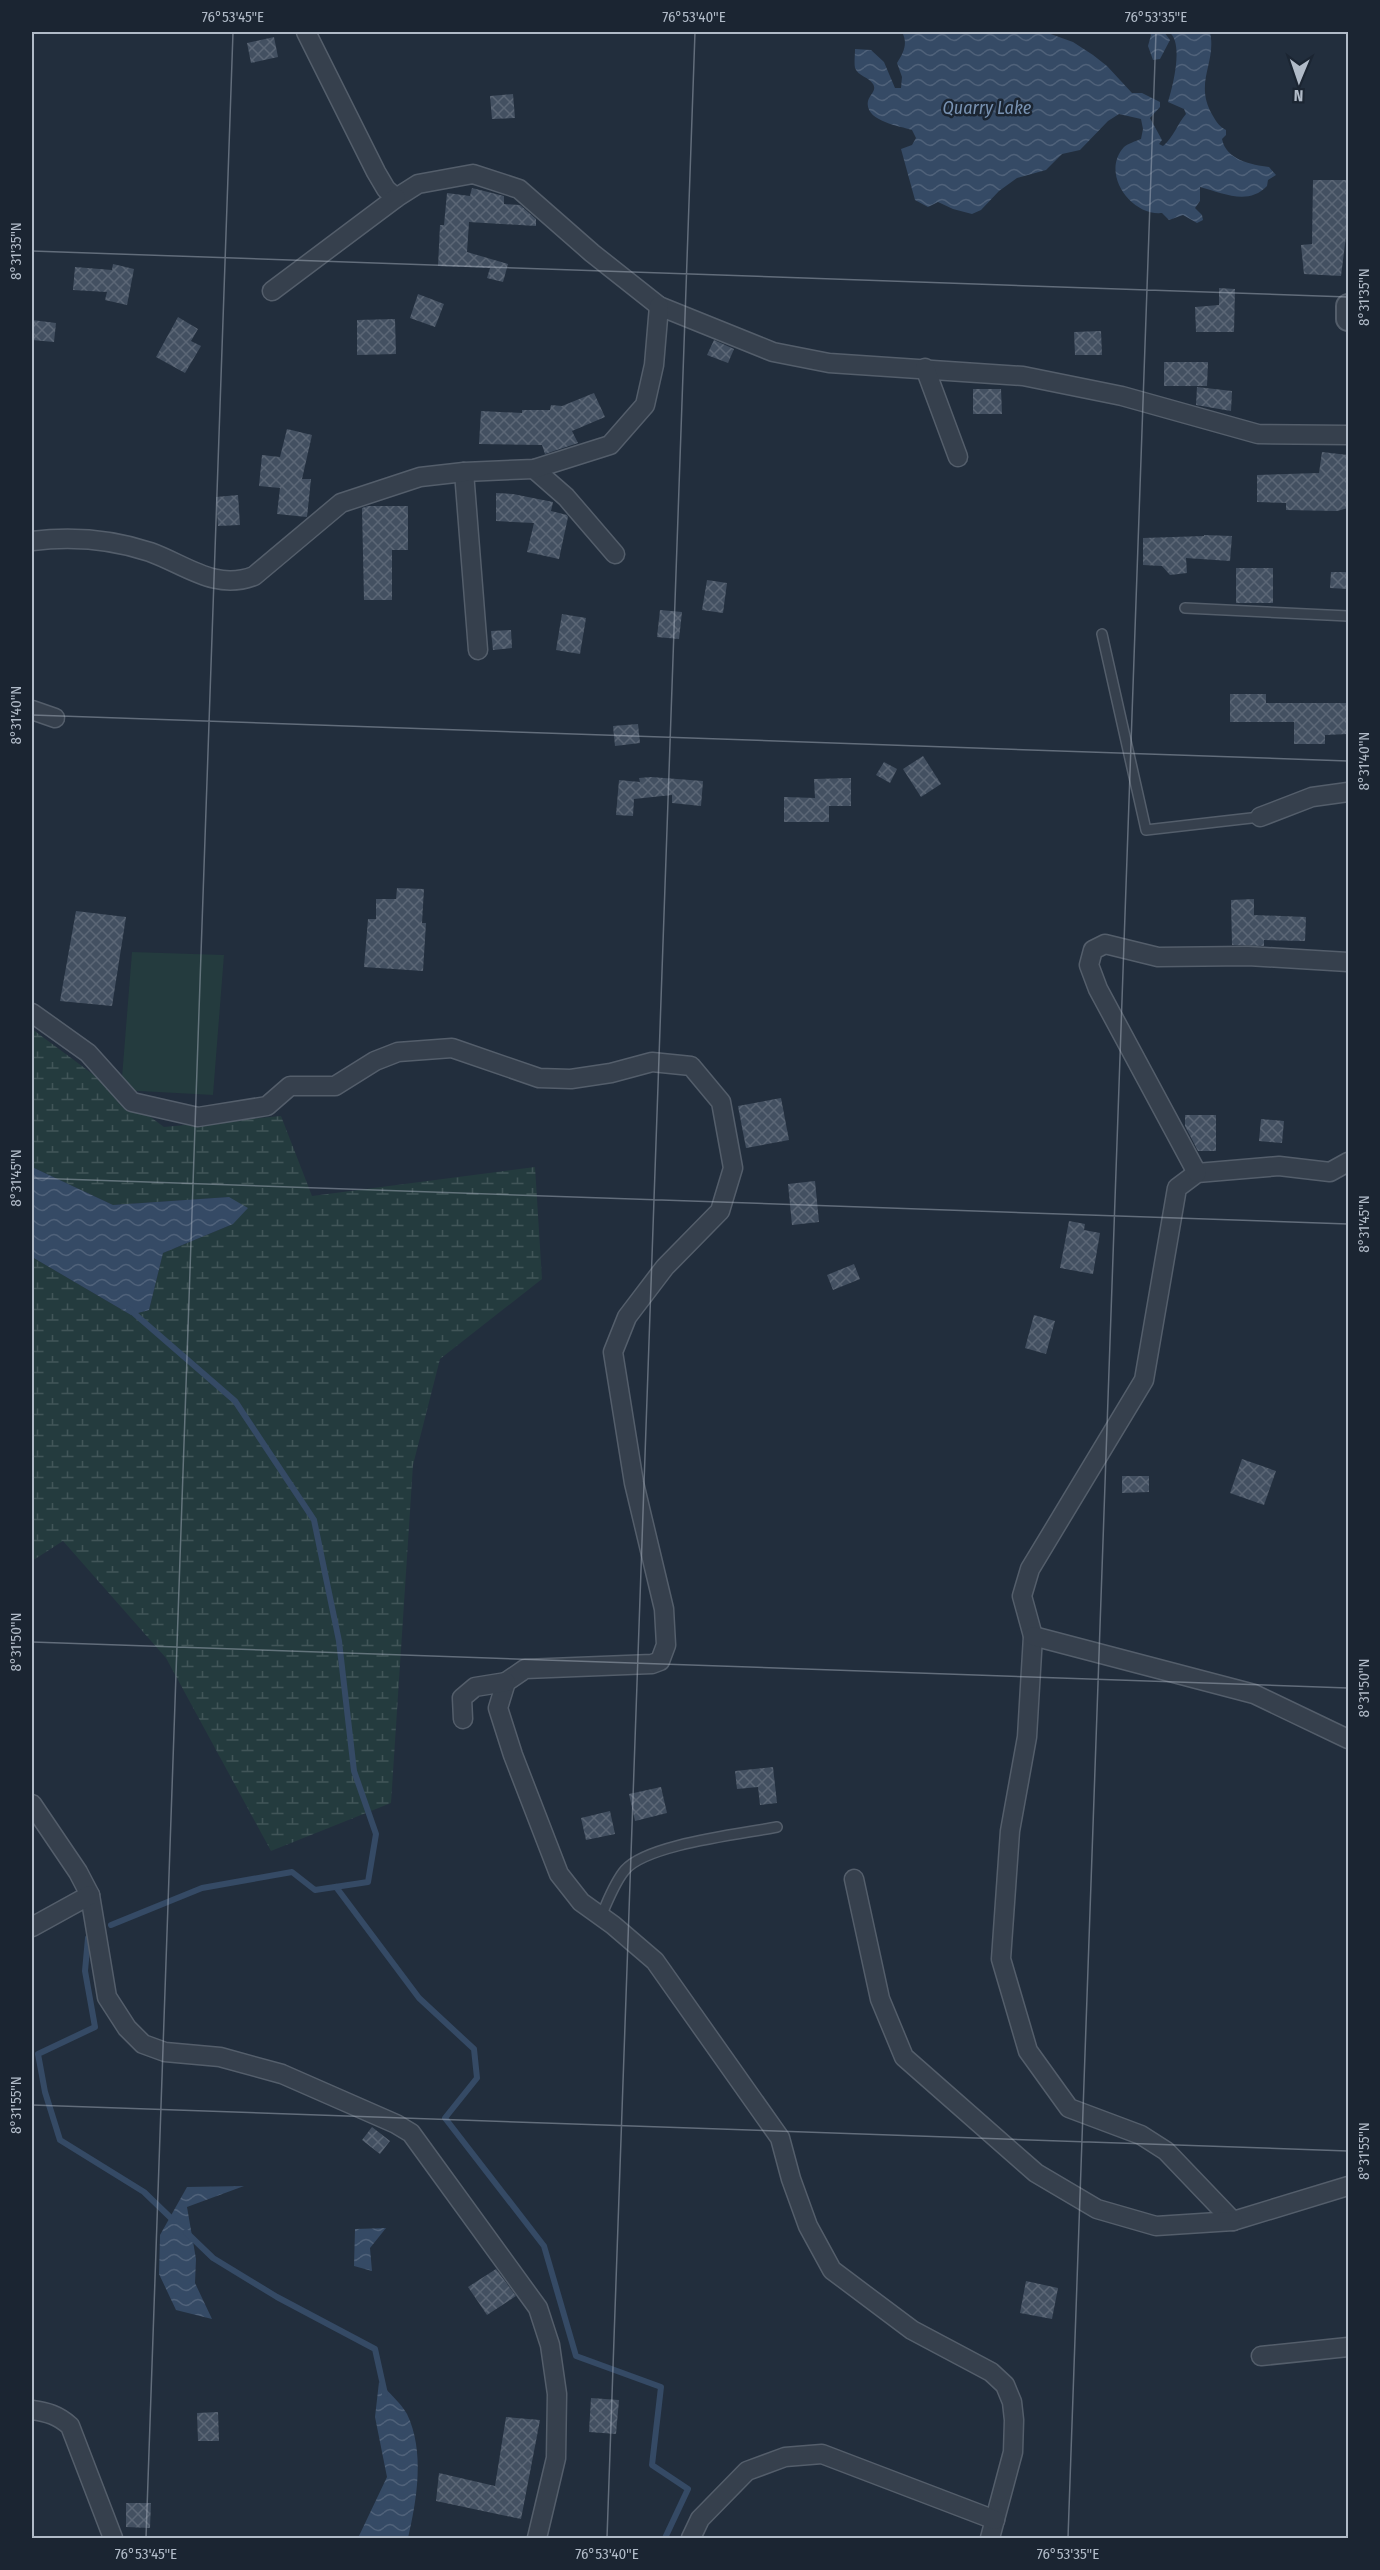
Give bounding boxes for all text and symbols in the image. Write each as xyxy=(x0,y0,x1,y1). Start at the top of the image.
text: 76°53'45"E xyxy=(202,8,264,26)
text: 76°53'40"E xyxy=(662,8,726,26)
text: 76°53'35"E xyxy=(1125,8,1187,26)
north arrow xyxy=(1269,51,1329,111)
text: N xyxy=(1293,86,1304,105)
water label: Quarry Lake xyxy=(943,97,1032,119)
text: 8°31'35"N xyxy=(7,222,25,280)
text: 8°31'35"N xyxy=(1355,268,1373,326)
text: 8°31'40"N xyxy=(7,686,25,744)
text: 8°31'40"N xyxy=(1355,732,1373,790)
text: 8°31'45"N xyxy=(7,1149,25,1207)
text: 8°31'45"N xyxy=(1355,1195,1373,1253)
text: 8°31'50"N xyxy=(7,1612,25,1672)
text: 8°31'50"N xyxy=(1355,1658,1373,1718)
text: 8°31'55"N xyxy=(7,2076,25,2134)
text: 8°31'55"N xyxy=(1355,2122,1373,2180)
text: 76°53'45"E xyxy=(115,2545,177,2563)
text: 76°53'40"E xyxy=(575,2545,639,2563)
text: 76°53'35"E xyxy=(1037,2545,1099,2563)

